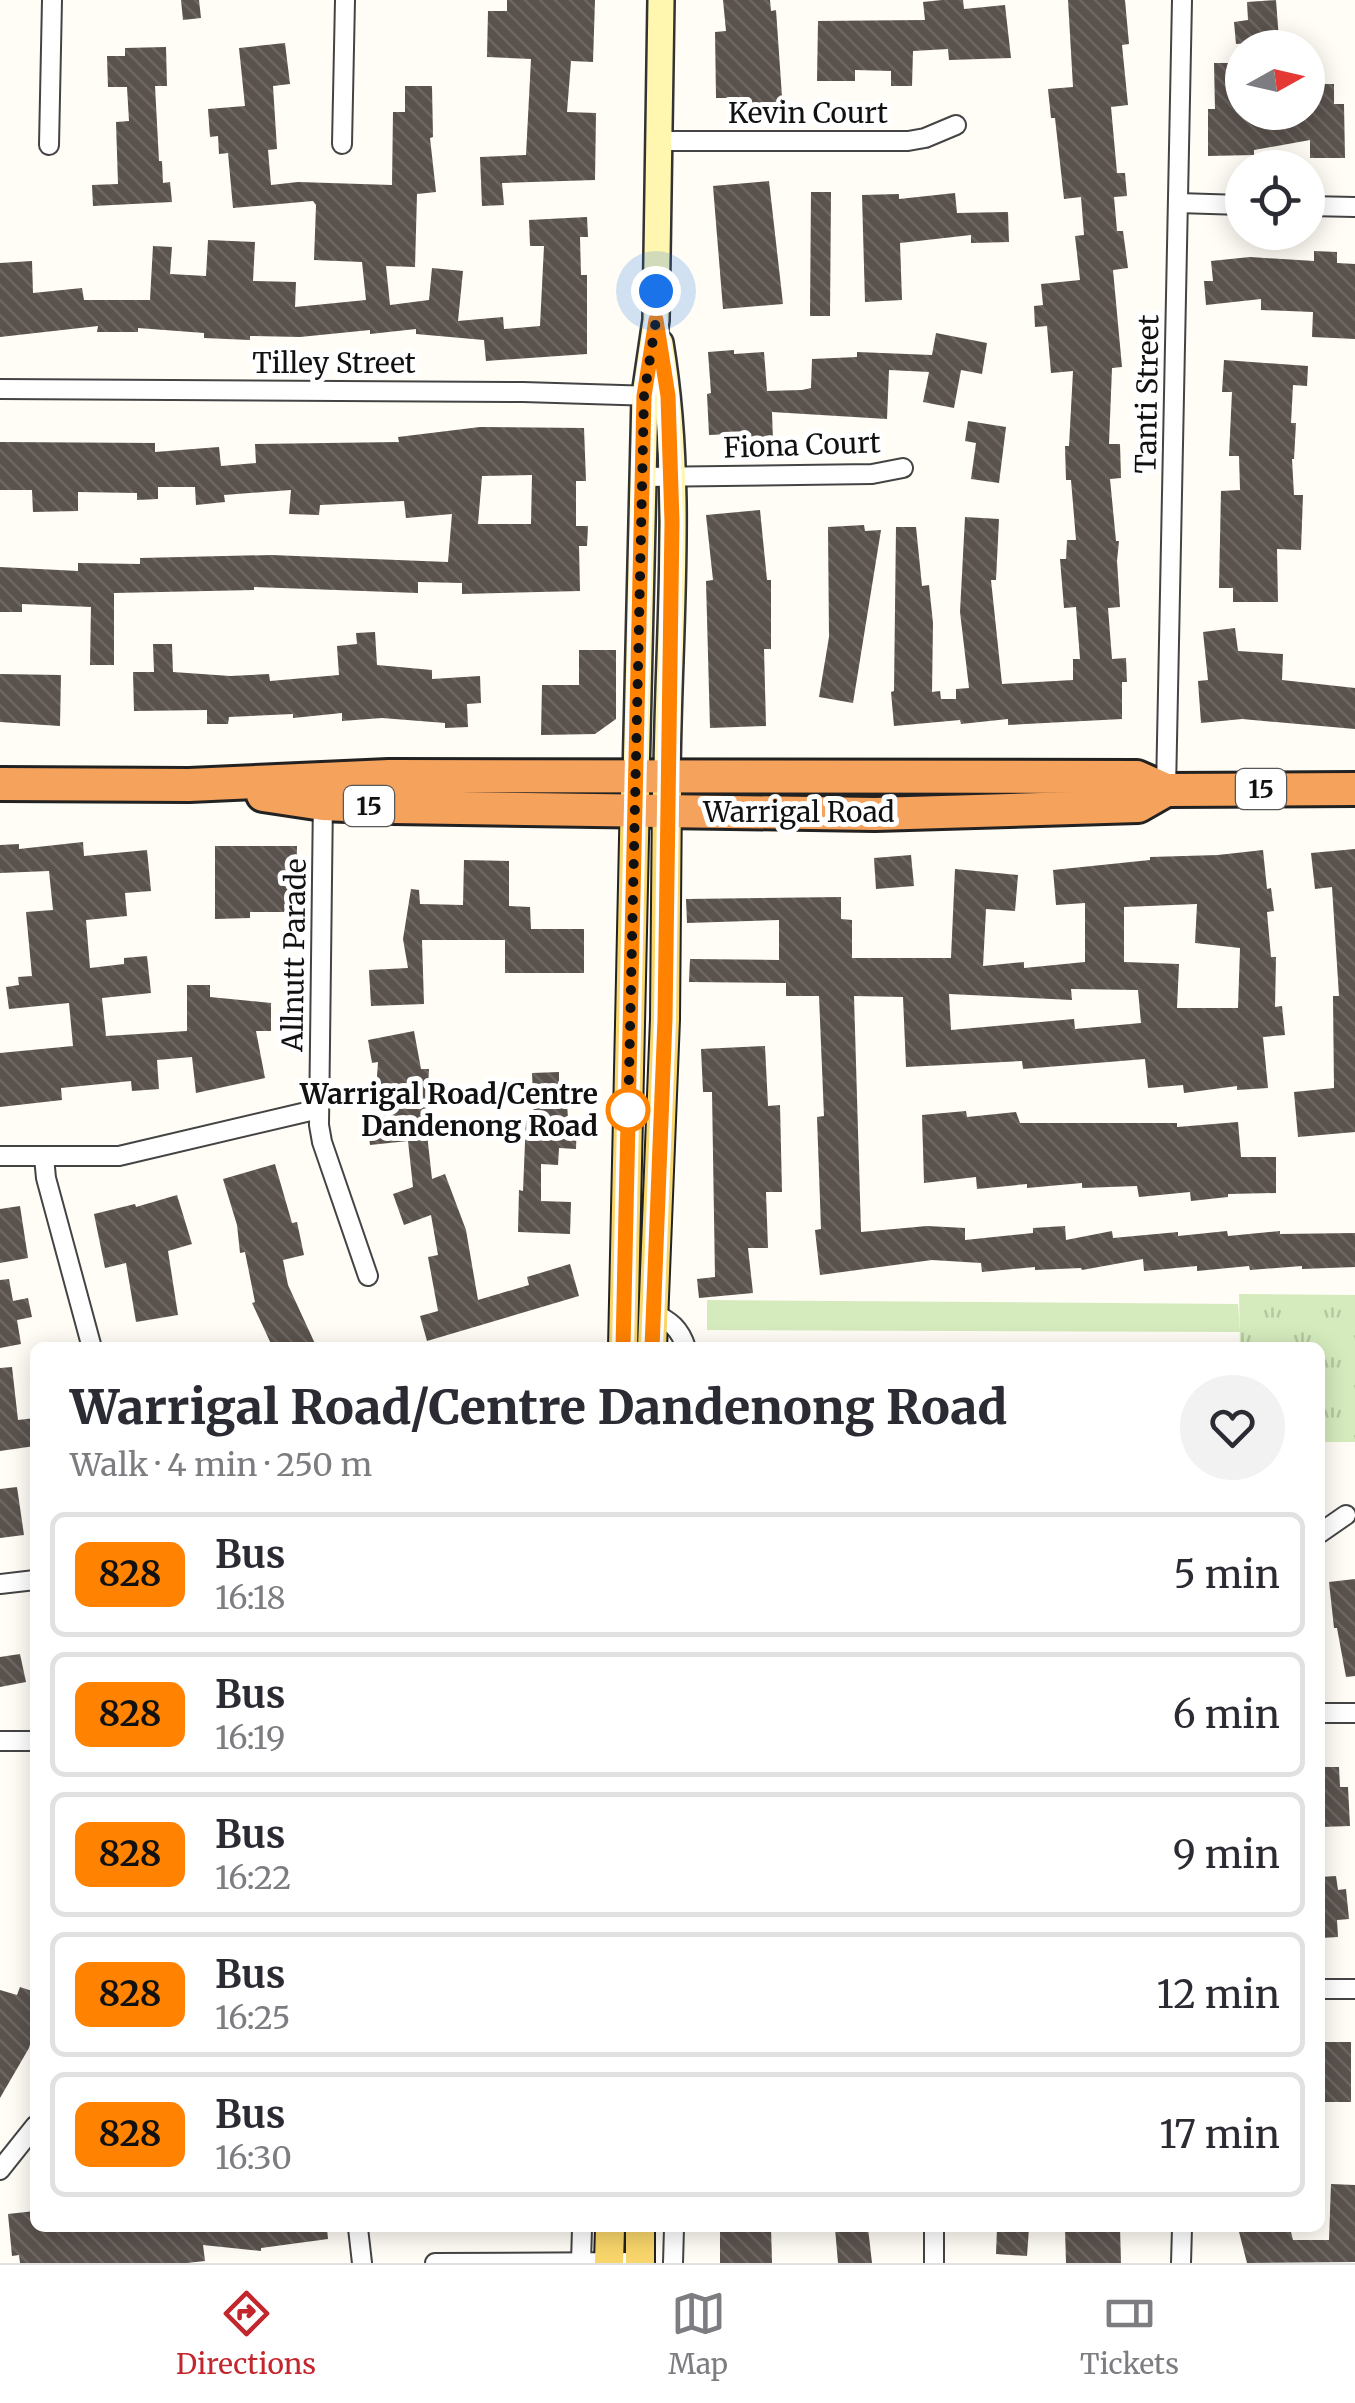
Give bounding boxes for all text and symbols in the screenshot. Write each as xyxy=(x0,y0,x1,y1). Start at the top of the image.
north arrow xyxy=(1225,30,1325,130)
map controls xyxy=(1225,30,1325,250)
street label: Kevin Court xyxy=(728,95,888,131)
button: locate xyxy=(1225,150,1325,250)
your location xyxy=(631,266,681,316)
street label: Tanti Street xyxy=(1128,314,1166,474)
street label: Tilley Street xyxy=(252,345,416,381)
street label: Fiona Court xyxy=(723,424,881,466)
road number: 15 xyxy=(1236,769,1286,809)
road number: 15 xyxy=(344,786,394,826)
street label: Warrigal Road xyxy=(702,794,895,830)
street label: Allnutt Parade xyxy=(274,858,314,1053)
place label: Warrigal Road/Centre Dandenong Road xyxy=(299,1076,598,1144)
marker: Warrigal Road/Centre Dandenong Road xyxy=(607,1089,649,1131)
button: heart xyxy=(1180,1375,1285,1480)
text: Warrigal Road/Centre Dandenong Road xyxy=(70,1377,1007,1437)
text: Walk · 4 min · 250 m xyxy=(70,1445,372,1485)
text: Bus xyxy=(215,1531,285,1578)
text: 5 min xyxy=(1174,1551,1280,1598)
text: 828 xyxy=(98,1552,162,1596)
text: 16:18 xyxy=(215,1578,286,1618)
text: Bus xyxy=(215,1671,285,1718)
text: 6 min xyxy=(1173,1691,1280,1738)
text: 828 xyxy=(98,1692,162,1736)
text: 16:19 xyxy=(215,1718,285,1758)
text: Bus xyxy=(215,1811,285,1858)
text: 9 min xyxy=(1173,1831,1280,1878)
text: 828 xyxy=(98,1832,162,1876)
text: 16:22 xyxy=(215,1858,291,1898)
text: Bus xyxy=(215,1951,285,1998)
text: 12 min xyxy=(1157,1971,1280,2018)
text: 828 xyxy=(98,1972,162,2016)
text: 16:25 xyxy=(215,1998,290,2038)
text: Bus xyxy=(215,2091,285,2138)
text: 17 min xyxy=(1159,2111,1280,2158)
text: 828 xyxy=(98,2112,162,2156)
text: 16:30 xyxy=(215,2138,292,2178)
tab: Directions xyxy=(176,2286,316,2382)
tab: Map xyxy=(668,2286,728,2382)
tab: Tickets xyxy=(1080,2286,1179,2382)

